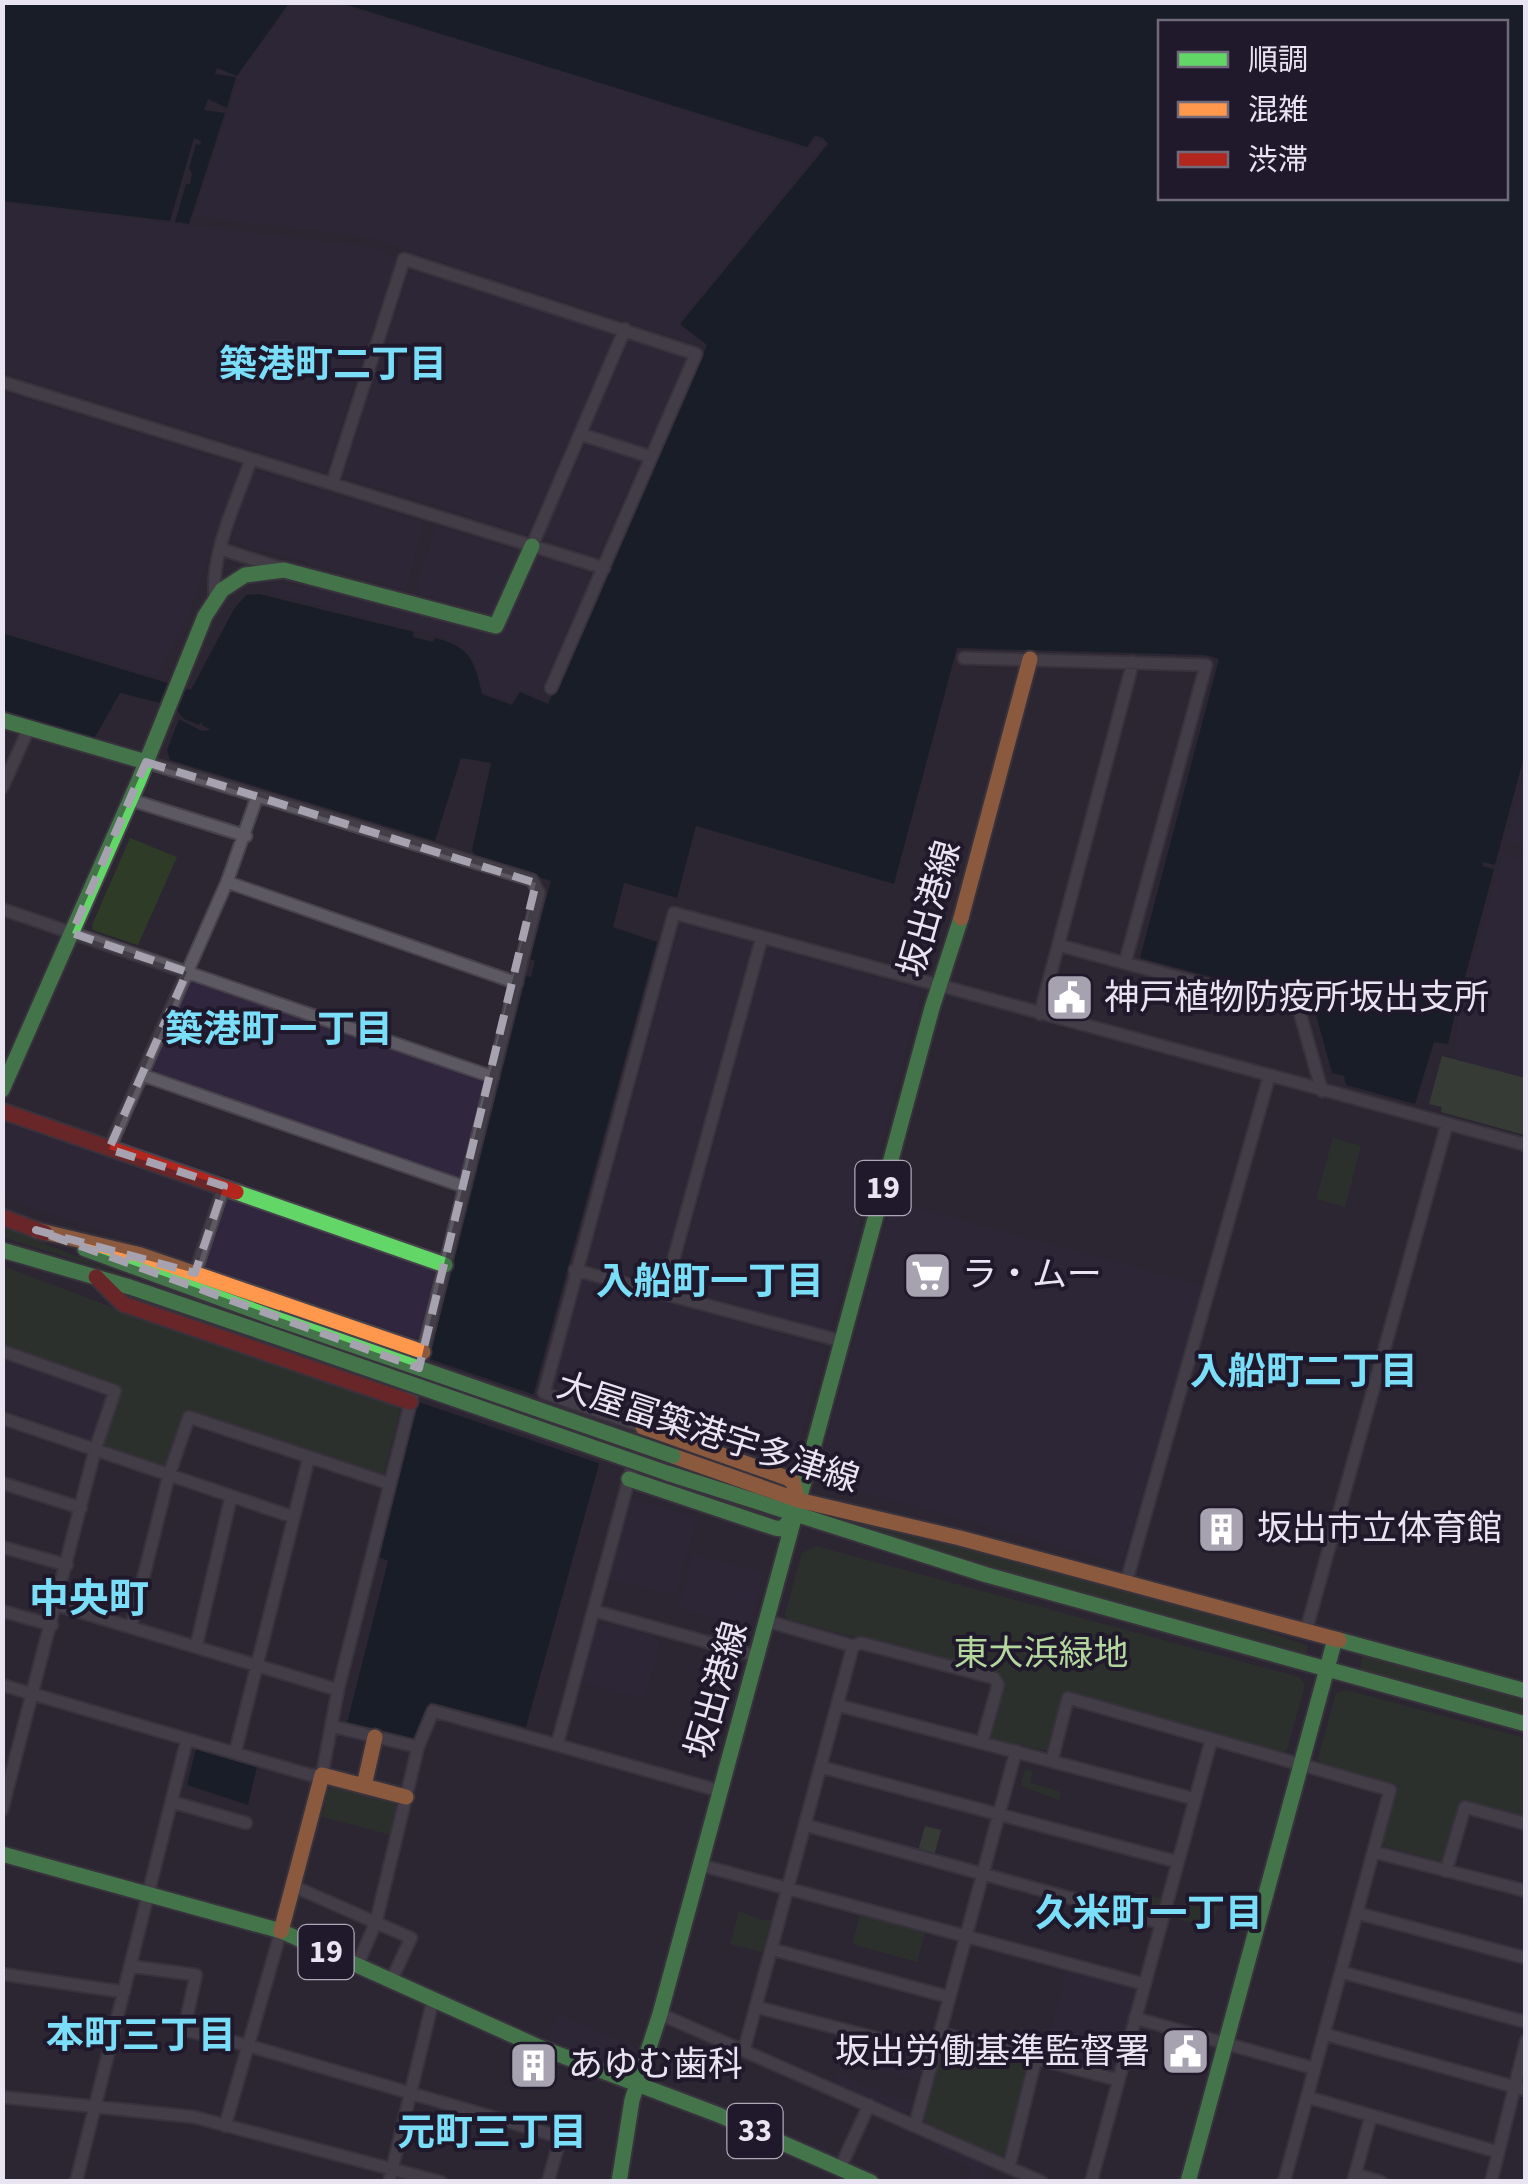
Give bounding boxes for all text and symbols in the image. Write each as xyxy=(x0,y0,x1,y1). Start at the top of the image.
legend xyxy=(1158,20,1508,200)
text: 順調 xyxy=(1248,39,1308,82)
text: 混雑 xyxy=(1248,89,1308,132)
text: 渋滞 xyxy=(1248,139,1308,182)
district label: 築港町二丁目 xyxy=(219,338,447,392)
street label: 坂出港線 xyxy=(887,835,973,983)
public building icon: 神戸植物防疫所坂出支所 xyxy=(1043,972,1095,1024)
place label: 神戸植物防疫所坂出支所 xyxy=(1104,973,1489,1023)
district label: 築港町一丁目 xyxy=(165,1003,393,1057)
road number: 19 xyxy=(856,1161,910,1215)
supermarket icon: ラ・ムー xyxy=(901,1249,953,1301)
place label: ラ・ムー xyxy=(962,1250,1102,1300)
district label: 入船町一丁目 xyxy=(596,1255,824,1309)
district label: 入船町二丁目 xyxy=(1190,1345,1418,1399)
street label: 大屋冨築港宇多津線 xyxy=(550,1361,866,1505)
building icon: 坂出市立体育館 xyxy=(1196,1503,1248,1555)
place label: 坂出市立体育館 xyxy=(1257,1504,1502,1554)
district label: 中央町 xyxy=(29,1571,149,1628)
street label: 坂出港線 xyxy=(674,1616,760,1764)
park label: 東大浜緑地 xyxy=(953,1629,1129,1679)
district label: 久米町一丁目 xyxy=(1035,1887,1263,1941)
road number: 19 xyxy=(298,1925,354,1979)
district label: 本町三丁目 xyxy=(46,2009,236,2063)
public building icon: 坂出労働基準監督署 xyxy=(1159,2026,1211,2078)
place label: 坂出労働基準監督署 xyxy=(835,2027,1150,2077)
building icon: あゆむ歯科 xyxy=(507,2039,559,2091)
place label: あゆむ歯科 xyxy=(568,2040,743,2090)
road number: 33 xyxy=(728,2104,782,2158)
district label: 元町三丁目 xyxy=(397,2106,587,2160)

